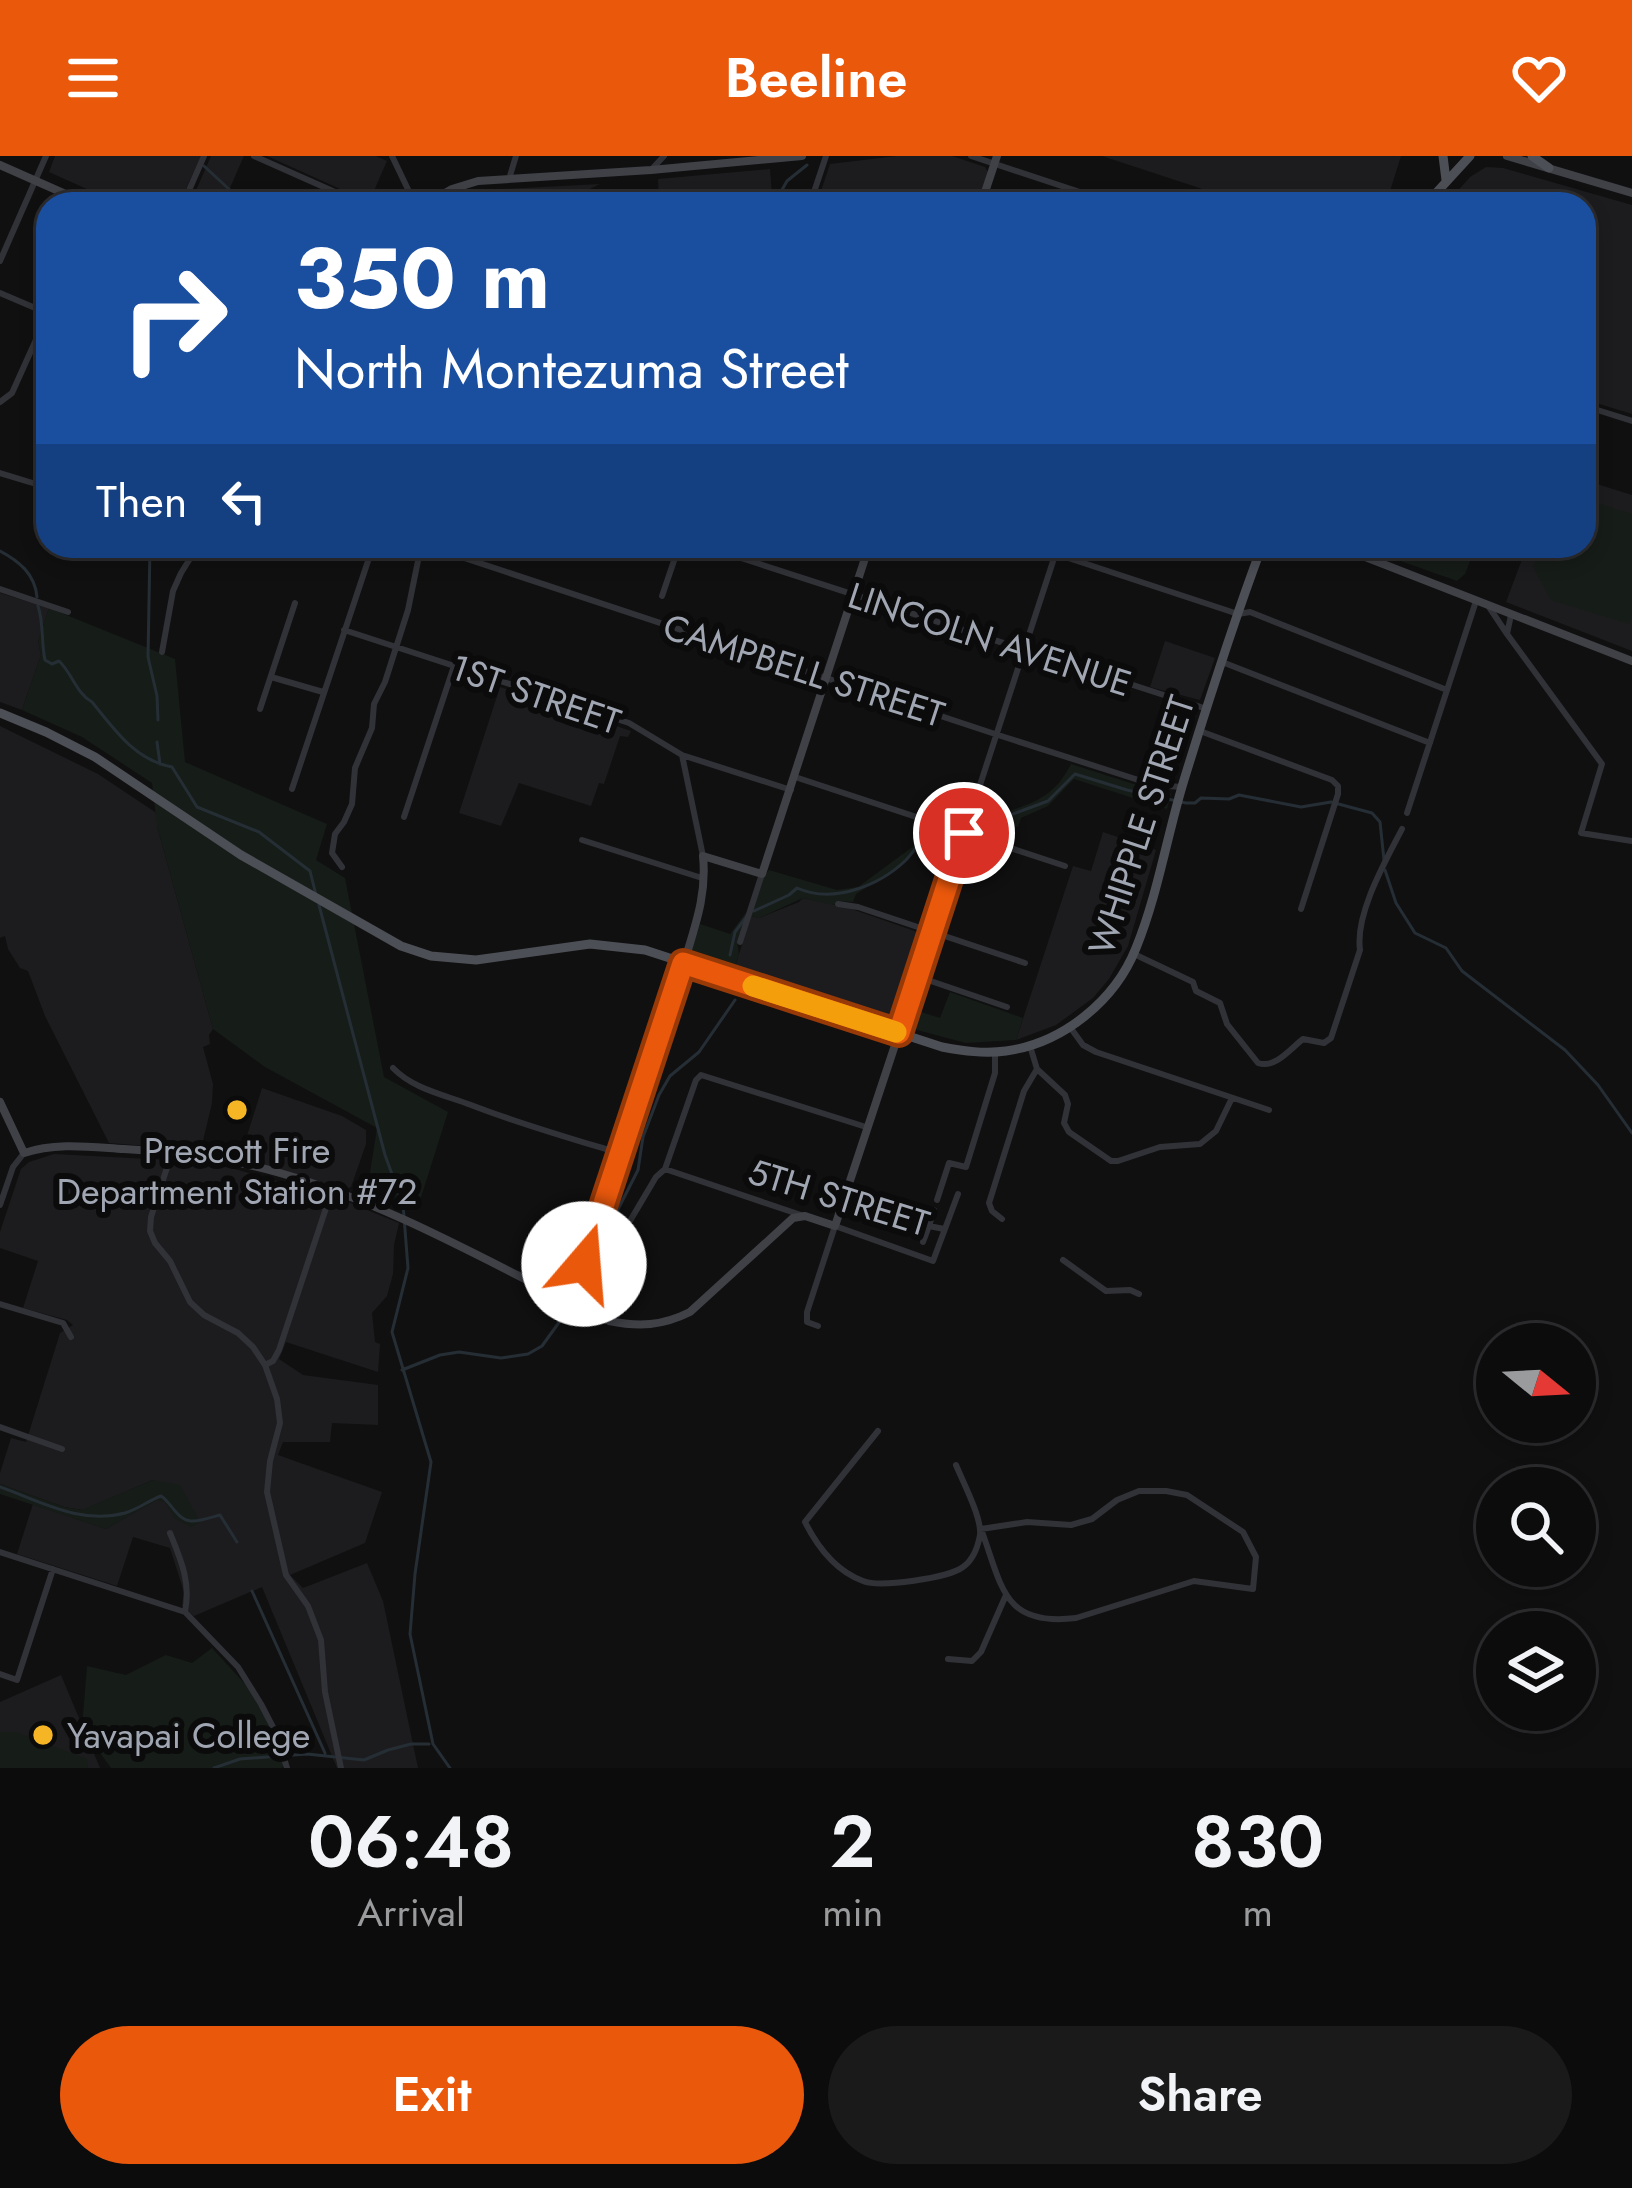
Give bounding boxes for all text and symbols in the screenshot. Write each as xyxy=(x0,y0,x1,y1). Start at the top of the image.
text: Beeline xyxy=(725,39,907,117)
icon: menu xyxy=(60,45,126,111)
icon: heart xyxy=(1506,45,1572,111)
text: 350 m xyxy=(294,218,550,340)
icon: right xyxy=(96,240,252,396)
text: North Montezuma Street xyxy=(294,330,849,408)
icon: left xyxy=(211,468,277,534)
text: Then xyxy=(96,469,187,534)
street label: LINCOLN AVENUE xyxy=(842,569,1138,709)
street label: CAMPBELL STREET xyxy=(657,600,952,740)
street label: 1ST STREET xyxy=(444,641,628,747)
street label: WHIPPLE STREET xyxy=(1075,689,1207,961)
pin xyxy=(913,782,1015,884)
icon: arrive xyxy=(931,800,997,866)
marker: Prescott Fire Department Station #72 xyxy=(224,1097,250,1123)
place label: Prescott Fire Department Station #72 xyxy=(56,1124,418,1217)
street label: 5TH STREET xyxy=(742,1145,936,1249)
position arrow xyxy=(521,1201,647,1327)
north arrow xyxy=(1476,1323,1596,1443)
map controls xyxy=(1476,1323,1596,1731)
button: search xyxy=(1476,1467,1596,1587)
button: layers xyxy=(1476,1611,1596,1731)
place label: Yavapai College xyxy=(67,1709,310,1761)
marker: Yavapai College xyxy=(30,1722,56,1748)
text: 06:48 xyxy=(308,1790,514,1894)
text: 2 xyxy=(830,1790,875,1894)
text: 830 xyxy=(1191,1790,1324,1894)
text: Arrival xyxy=(357,1884,465,1941)
text: min xyxy=(822,1884,883,1941)
text: m xyxy=(1242,1884,1273,1941)
button: Exit xyxy=(60,2026,804,2164)
button: Share xyxy=(828,2026,1572,2164)

